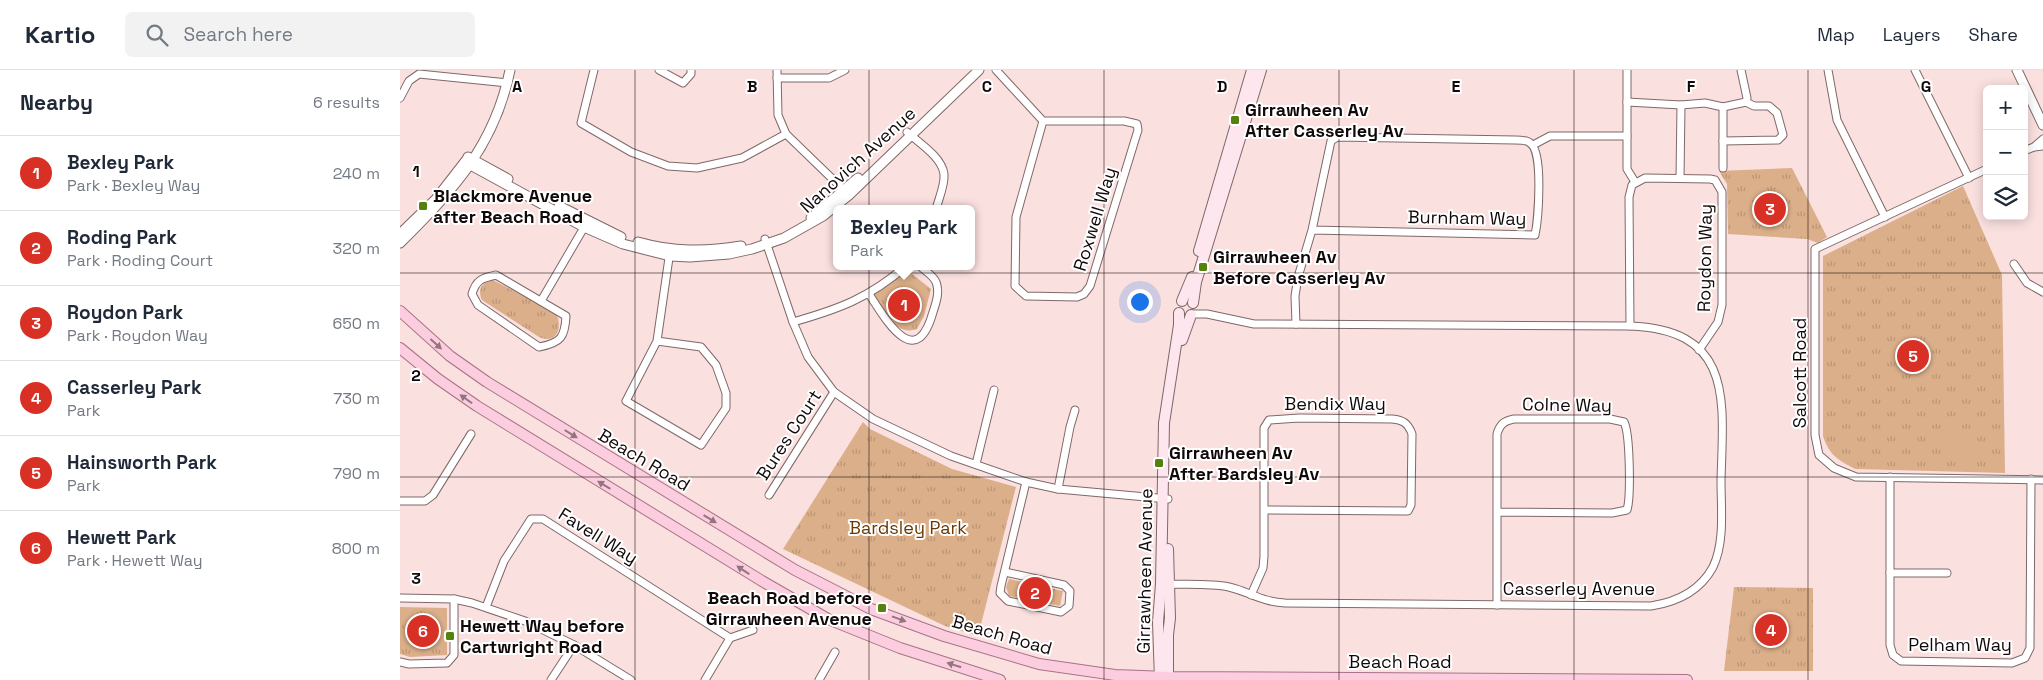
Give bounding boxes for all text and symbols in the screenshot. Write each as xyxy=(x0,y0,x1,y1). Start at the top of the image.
search box xyxy=(125,12,475,57)
text: Kartio xyxy=(25,19,95,50)
icon: search xyxy=(143,21,171,49)
text: Search here xyxy=(183,22,293,47)
text: Map xyxy=(1817,23,1855,46)
text: Layers xyxy=(1883,23,1940,46)
text: Share xyxy=(1968,23,2018,46)
text: A xyxy=(512,76,522,97)
text: B xyxy=(747,76,757,97)
text: C xyxy=(982,76,992,97)
text: D xyxy=(1217,76,1227,97)
text: E xyxy=(1452,76,1461,97)
text: F xyxy=(1687,76,1696,97)
text: G xyxy=(1921,76,1931,97)
map controls xyxy=(1983,85,2028,220)
button: + xyxy=(1983,85,2028,130)
text: Nearby xyxy=(20,89,93,116)
text: 6 results xyxy=(313,92,380,113)
place label: Girrawheen Av After Casserley Av xyxy=(1245,98,1404,142)
street label: Nanovich Avenue xyxy=(795,102,920,218)
marker: Girrawheen Av After Casserley Av xyxy=(1229,114,1241,126)
button: − xyxy=(1983,130,2028,175)
text: Bexley Park xyxy=(67,150,174,175)
text: 1 xyxy=(412,161,420,182)
text: 1 xyxy=(32,163,40,184)
text: 240 m xyxy=(333,163,380,184)
street label: Roxwell Way xyxy=(1068,164,1121,274)
text: Park · Bexley Way xyxy=(67,175,200,196)
button: layers xyxy=(1983,175,2028,220)
place label: Blackmore Avenue after Beach Road xyxy=(433,184,592,228)
pin: 3 xyxy=(1754,190,1786,228)
marker: Blackmore Avenue after Beach Road xyxy=(417,200,429,212)
street label: Roydon Way xyxy=(1692,204,1717,312)
popup xyxy=(833,205,975,270)
street label: Burnham Way xyxy=(1407,205,1527,230)
text: Bexley Park xyxy=(850,215,958,240)
text: Roding Park xyxy=(67,225,177,250)
text: 2 xyxy=(31,238,41,259)
text: 320 m xyxy=(333,238,380,259)
text: Park xyxy=(850,240,884,261)
place label: Girrawheen Av Before Casserley Av xyxy=(1213,245,1386,289)
text: Park · Roding Court xyxy=(67,250,213,271)
marker: Girrawheen Av Before Casserley Av xyxy=(1197,261,1209,273)
pin: 1 xyxy=(888,286,920,324)
your location xyxy=(1127,289,1153,315)
text: Roydon Park xyxy=(67,300,183,325)
text: 3 xyxy=(31,313,41,334)
text: 650 m xyxy=(332,313,380,334)
street label: Salcott Road xyxy=(1788,318,1811,428)
text: Park · Roydon Way xyxy=(67,325,208,346)
pin: 5 xyxy=(1897,337,1929,375)
one-way arrow xyxy=(430,338,442,350)
text: 2 xyxy=(411,365,421,386)
text: Casserley Park xyxy=(67,375,202,400)
street label: Bures Court xyxy=(751,385,826,484)
text: 4 xyxy=(31,388,41,409)
text: 730 m xyxy=(333,388,380,409)
street label: Bendix Way xyxy=(1284,392,1386,415)
street label: Colne Way xyxy=(1522,392,1612,417)
one-way arrow xyxy=(460,394,473,404)
text: Park xyxy=(67,400,100,421)
street label: Beach Road xyxy=(594,423,694,496)
one-way arrow xyxy=(565,429,578,438)
place label: Girrawheen Av After Bardsley Av xyxy=(1169,441,1320,485)
text: Hainsworth Park xyxy=(67,450,217,475)
marker: Girrawheen Av After Bardsley Av xyxy=(1153,457,1165,469)
text: 5 xyxy=(31,463,41,484)
text: 790 m xyxy=(333,463,380,484)
text: Park xyxy=(67,475,100,496)
one-way arrow xyxy=(598,480,611,489)
street label: Girrawheen Avenue xyxy=(1132,488,1157,654)
street label: Favell Way xyxy=(554,502,642,569)
one-way arrow xyxy=(703,514,716,523)
park label: Bardsley Park xyxy=(849,516,967,539)
text: Hewett Park xyxy=(67,525,176,550)
text: 6 xyxy=(31,538,41,559)
text: 800 m xyxy=(332,538,380,559)
text: Park · Hewett Way xyxy=(67,550,203,571)
one-way arrow xyxy=(736,565,750,574)
text: 3 xyxy=(411,568,421,589)
pin: 2 xyxy=(1019,574,1051,612)
street label: Casserley Avenue xyxy=(1503,577,1655,600)
place label: Beach Road before Girrawheen Avenue xyxy=(706,586,872,630)
marker: Beach Road before Girrawheen Avenue xyxy=(876,602,888,614)
street label: Beach Road xyxy=(949,609,1055,660)
pin: 4 xyxy=(1755,611,1787,649)
pin: 6 xyxy=(407,612,439,650)
place label: Hewett Way before Cartwright Road xyxy=(460,614,624,658)
one-way arrow xyxy=(892,615,907,623)
marker: Hewett Way before Cartwright Road xyxy=(444,630,456,642)
street label: Pelham Way xyxy=(1908,633,2012,656)
street label: Beach Road xyxy=(1348,650,1452,673)
one-way arrow xyxy=(946,661,961,668)

